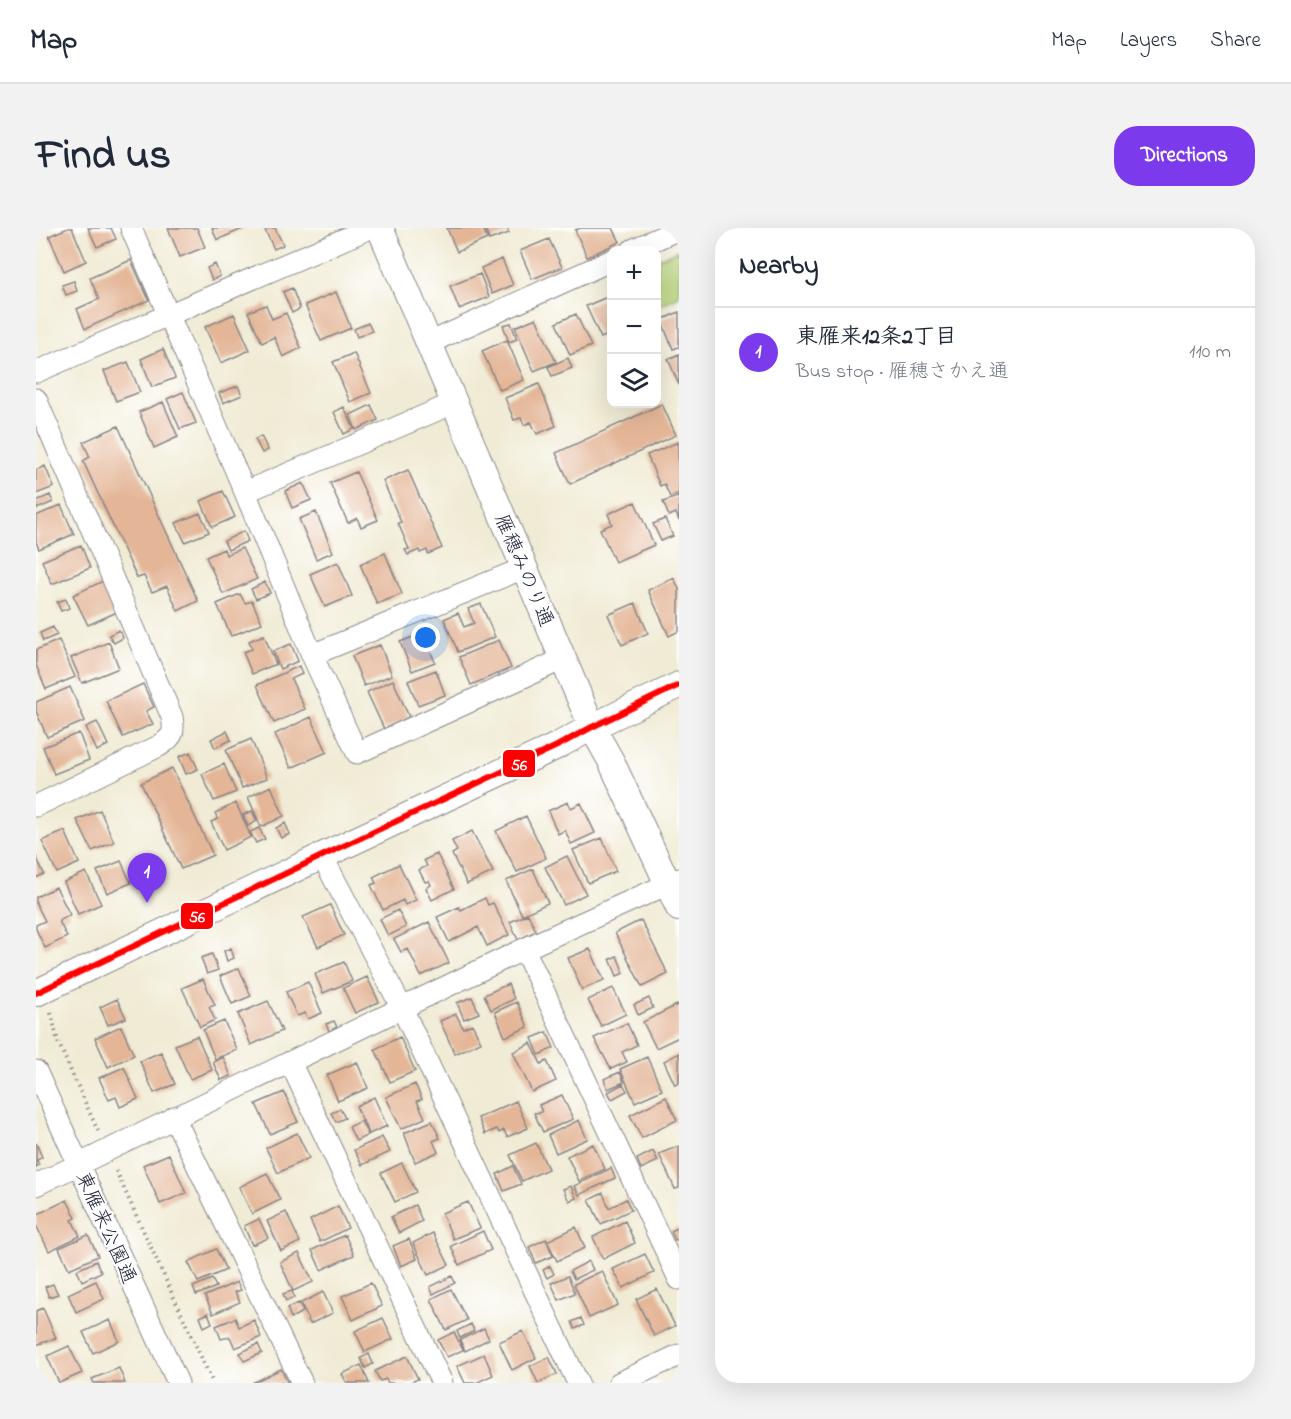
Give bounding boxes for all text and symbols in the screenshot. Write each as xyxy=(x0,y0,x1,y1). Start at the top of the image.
text: Map xyxy=(30,21,77,62)
text: Map xyxy=(1051,26,1087,56)
text: Layers xyxy=(1120,26,1177,56)
text: Share xyxy=(1210,26,1261,56)
text: Find us xyxy=(36,126,171,187)
button: Directions xyxy=(1114,126,1255,186)
map controls xyxy=(607,246,661,408)
button: + xyxy=(607,246,661,300)
text: Nearby xyxy=(739,248,818,286)
button: − xyxy=(607,300,661,354)
text: 東雁来12条2丁目 xyxy=(796,322,957,354)
text: 1 xyxy=(755,338,762,367)
text: 110 m xyxy=(1189,338,1231,367)
button: layers xyxy=(607,354,661,408)
text: Bus stop · 雁穂さかえ通 xyxy=(796,358,1008,387)
street label: 雁穂みのり通 xyxy=(486,510,559,632)
your location xyxy=(411,623,440,652)
line badge: 56 xyxy=(502,749,536,778)
text: 56 xyxy=(511,754,528,778)
pin: 1 xyxy=(128,854,166,903)
line badge: 56 xyxy=(180,902,214,930)
text: 56 xyxy=(189,906,206,930)
street label: 東雁来公園通 xyxy=(67,1167,142,1289)

